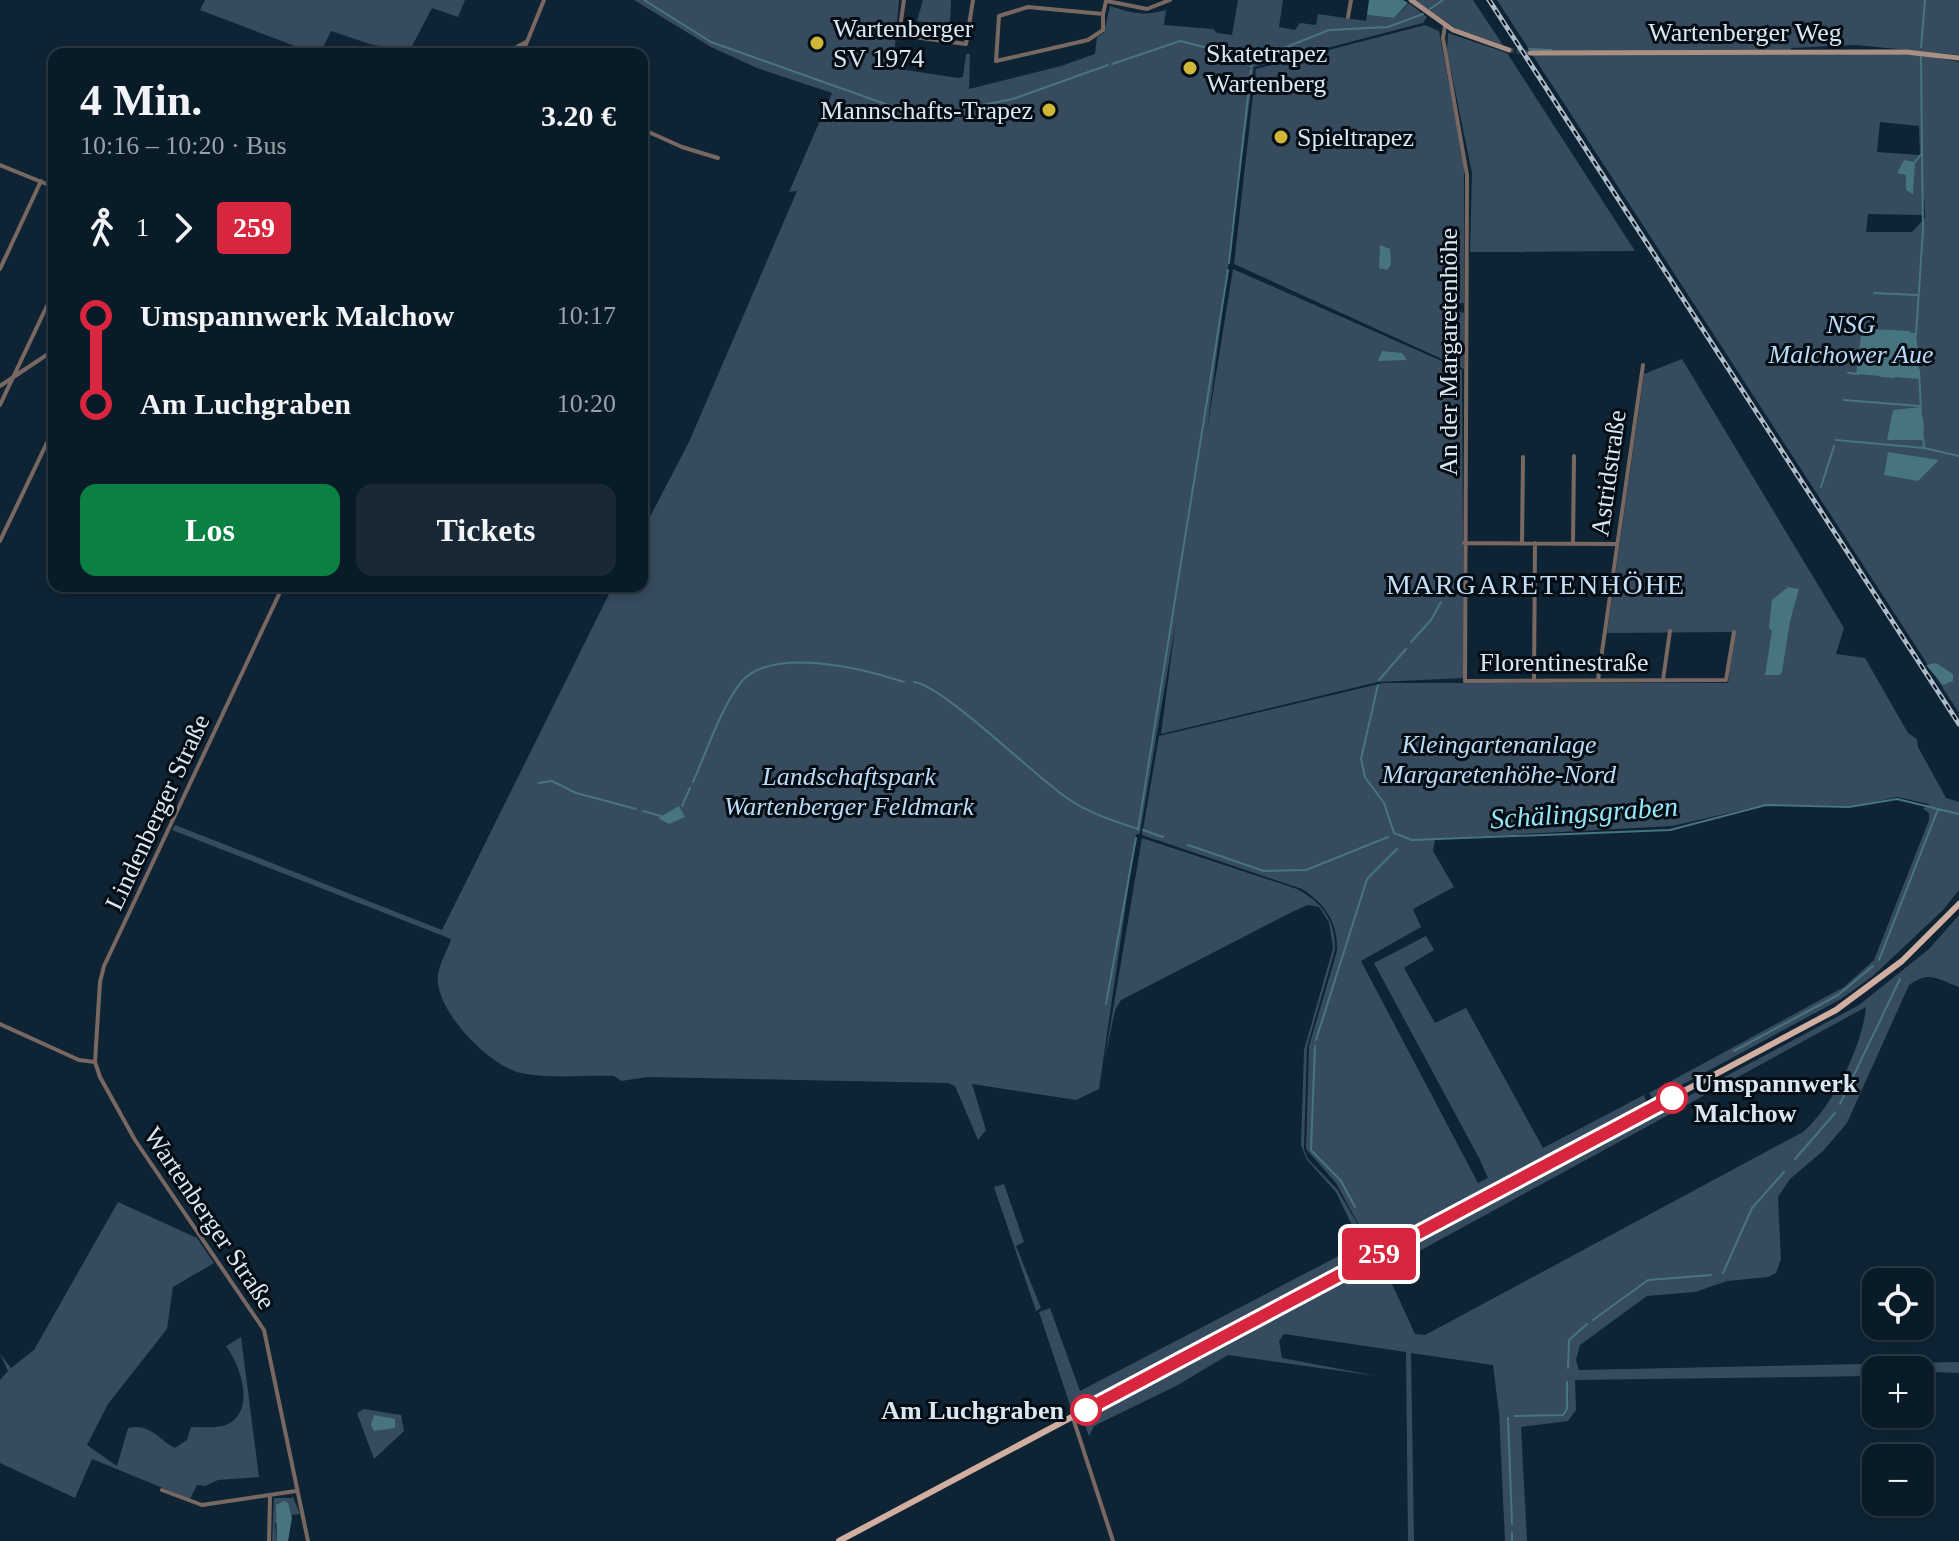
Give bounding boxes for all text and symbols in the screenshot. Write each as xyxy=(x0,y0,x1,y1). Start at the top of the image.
place label: Wartenberger SV 1974 xyxy=(833,14,974,73)
street label: Wartenberger Weg xyxy=(1648,18,1842,47)
marker: Wartenberger SV 1974 xyxy=(808,34,826,52)
place label: Skatetrapez Wartenberg xyxy=(1206,39,1327,98)
marker: Skatetrapez Wartenberg xyxy=(1181,59,1199,77)
text: 4 Min. xyxy=(80,76,202,125)
place label: Mannschafts-Trapez xyxy=(820,96,1033,125)
text: 3.20 € xyxy=(541,99,616,132)
marker: Mannschafts-Trapez xyxy=(1040,101,1058,119)
place label: Spieltrapez xyxy=(1297,123,1414,152)
marker: Spieltrapez xyxy=(1272,128,1290,146)
text: 10:16 – 10:20 · Bus xyxy=(80,131,287,160)
icon: walk xyxy=(80,206,124,250)
icon: forward xyxy=(161,206,205,250)
text: 259 xyxy=(233,212,275,243)
text: 1 xyxy=(136,213,149,242)
street label: An der Margaretenhöhe xyxy=(1434,228,1463,476)
text: Umspannwerk Malchow xyxy=(140,299,454,332)
text: 10:17 xyxy=(557,301,616,330)
park label: NSG Malchower Aue xyxy=(1768,310,1933,369)
text: Am Luchgraben xyxy=(140,387,351,420)
text: 10:20 xyxy=(557,389,616,418)
street label: Astridstraße xyxy=(1585,408,1632,538)
button: Los xyxy=(80,484,340,576)
button: Tickets xyxy=(356,484,616,576)
district label: MARGARETENHÖHE xyxy=(1386,569,1686,600)
street label: Florentinestraße xyxy=(1480,648,1648,677)
street label: Lindenberger Straße xyxy=(99,710,215,915)
park label: Kleingartenanlage Margaretenhöhe-Nord xyxy=(1381,730,1617,789)
park label: Landschaftspark Wartenberger Feldmark xyxy=(724,762,974,821)
water label: Schälingsgraben xyxy=(1489,790,1679,835)
place label: Umspannwerk Malchow xyxy=(1694,1069,1858,1128)
marker: Umspannwerk Malchow xyxy=(1657,1083,1687,1113)
street label: Wartenberger Straße xyxy=(138,1122,281,1315)
line badge: 259 xyxy=(1333,1228,1425,1280)
text: 259 xyxy=(1358,1238,1400,1269)
map controls xyxy=(1862,1268,1934,1516)
button: locate xyxy=(1862,1268,1934,1340)
button: + xyxy=(1862,1356,1934,1428)
marker: Am Luchgraben xyxy=(1071,1395,1101,1425)
place label: Am Luchgraben xyxy=(881,1396,1065,1425)
button: − xyxy=(1862,1444,1934,1516)

